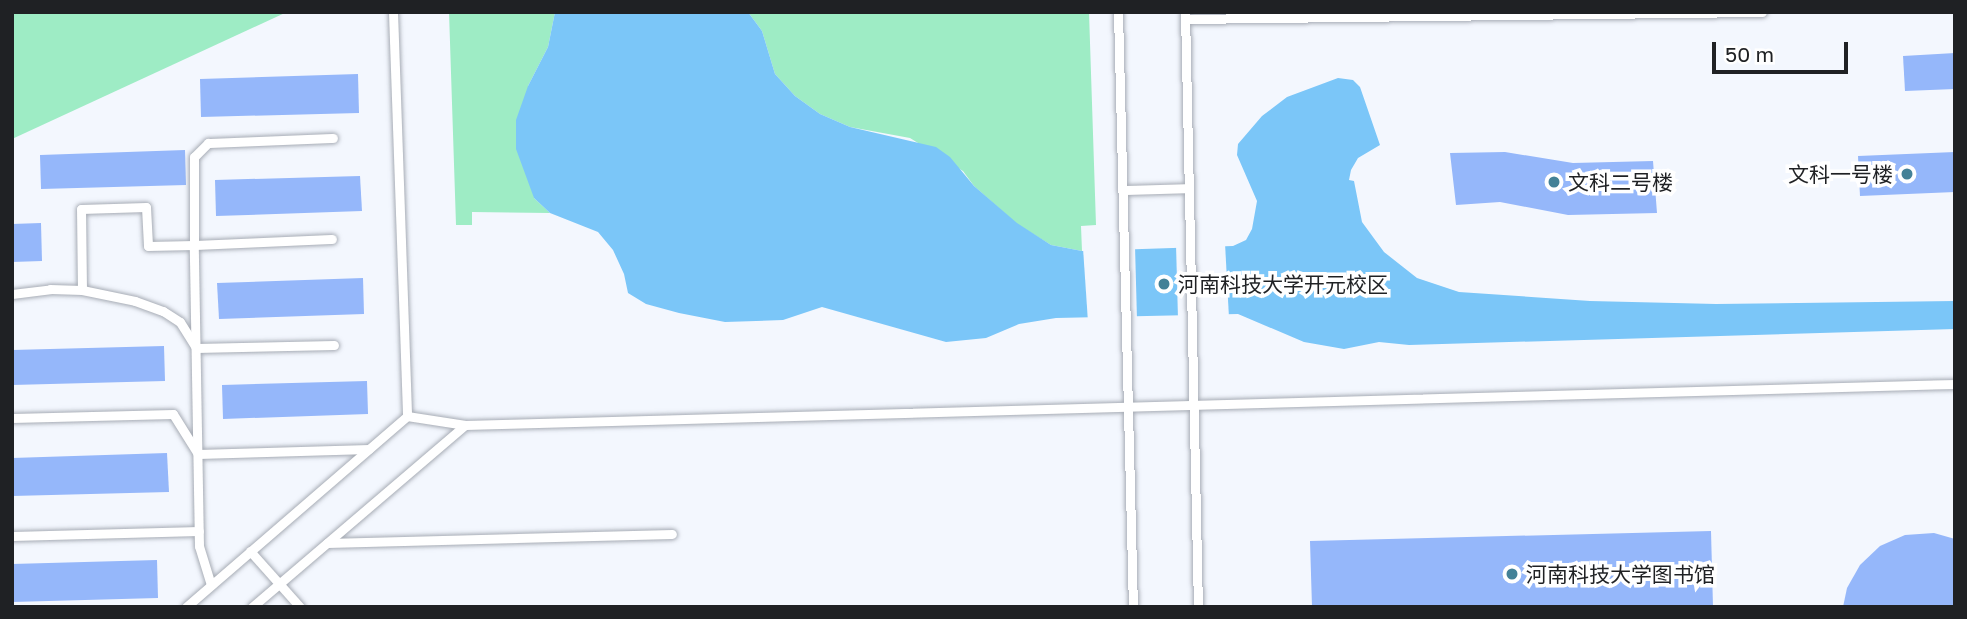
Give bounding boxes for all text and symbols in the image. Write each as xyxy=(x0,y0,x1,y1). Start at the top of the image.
scale bar xyxy=(1715,28,1852,72)
text: 50 m xyxy=(1725,41,1774,67)
place label: 文科一号楼 xyxy=(1788,161,1893,187)
marker: 文科一号楼 xyxy=(1899,166,1915,182)
place label: 文科二号楼 xyxy=(1568,169,1673,195)
marker: 文科二号楼 xyxy=(1546,174,1562,190)
place label: 河南科技大学开元校区 xyxy=(1178,271,1388,297)
marker: 河南科技大学开元校区 xyxy=(1156,276,1172,292)
place label: 河南科技大学图书馆 xyxy=(1526,561,1715,587)
marker: 河南科技大学图书馆 xyxy=(1504,566,1520,582)

